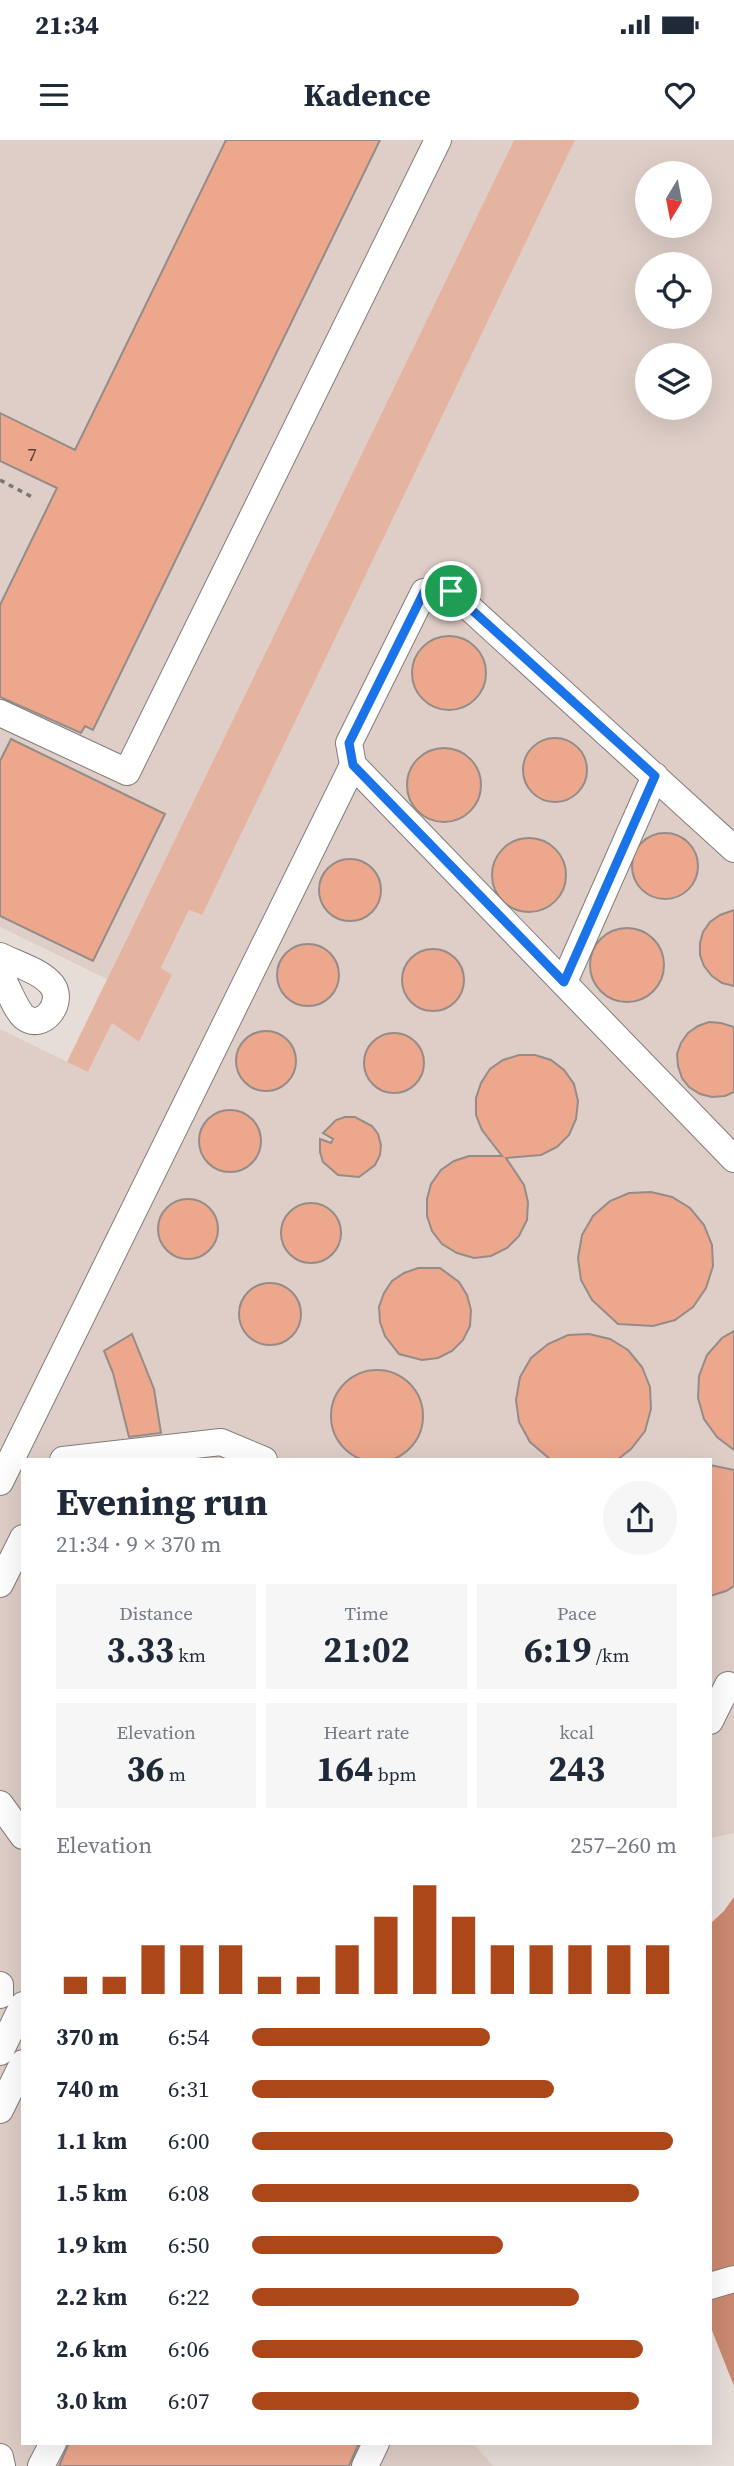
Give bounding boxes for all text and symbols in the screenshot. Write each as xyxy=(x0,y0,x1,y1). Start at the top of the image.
text: 21:34 xyxy=(35,7,99,43)
text: Kadence xyxy=(303,73,431,117)
icon: menu xyxy=(35,76,73,114)
icon: heart xyxy=(661,76,699,114)
north arrow xyxy=(635,161,712,238)
map controls xyxy=(635,161,712,420)
button: locate xyxy=(635,252,712,329)
button: layers xyxy=(635,343,712,420)
house number: 7 xyxy=(27,441,37,467)
pin xyxy=(421,561,481,621)
icon: arrive xyxy=(432,572,470,610)
text: Evening run xyxy=(56,1476,268,1528)
button: share xyxy=(603,1481,677,1555)
text: 21:34 · 9 × 370 m xyxy=(56,1528,222,1560)
text: Distance xyxy=(119,1600,193,1626)
text: Time xyxy=(345,1600,388,1626)
text: Pace xyxy=(557,1600,597,1626)
text: 3.33 xyxy=(106,1626,174,1674)
text: 21:02 xyxy=(323,1626,410,1674)
text: 6:19 xyxy=(524,1626,591,1674)
text: km xyxy=(174,1642,206,1668)
text: /km xyxy=(591,1642,630,1668)
text: Elevation xyxy=(116,1719,196,1745)
text: Heart rate xyxy=(323,1719,410,1745)
text: kcal xyxy=(560,1719,594,1745)
text: 36 xyxy=(126,1745,164,1793)
text: 164 xyxy=(316,1745,373,1793)
text: 243 xyxy=(548,1745,605,1793)
text: m xyxy=(164,1761,186,1787)
text: bpm xyxy=(373,1761,417,1787)
text: Elevation xyxy=(56,1829,152,1861)
text: 257–260 m xyxy=(570,1829,677,1861)
text: 370 m xyxy=(56,2021,119,2053)
text: 6:54 xyxy=(168,2021,209,2053)
text: 740 m xyxy=(56,2073,119,2105)
text: 6:31 xyxy=(168,2073,209,2105)
text: 1.1 km xyxy=(56,2125,127,2157)
text: 6:00 xyxy=(168,2125,209,2157)
text: 1.5 km xyxy=(56,2177,127,2209)
text: 6:08 xyxy=(168,2177,209,2209)
text: 1.9 km xyxy=(56,2229,127,2261)
text: 6:50 xyxy=(168,2229,209,2261)
text: 2.2 km xyxy=(56,2281,127,2313)
text: 6:22 xyxy=(168,2281,209,2313)
text: 2.6 km xyxy=(56,2333,127,2365)
text: 6:06 xyxy=(168,2333,209,2365)
text: 3.0 km xyxy=(56,2385,127,2417)
text: 6:07 xyxy=(168,2385,209,2417)

